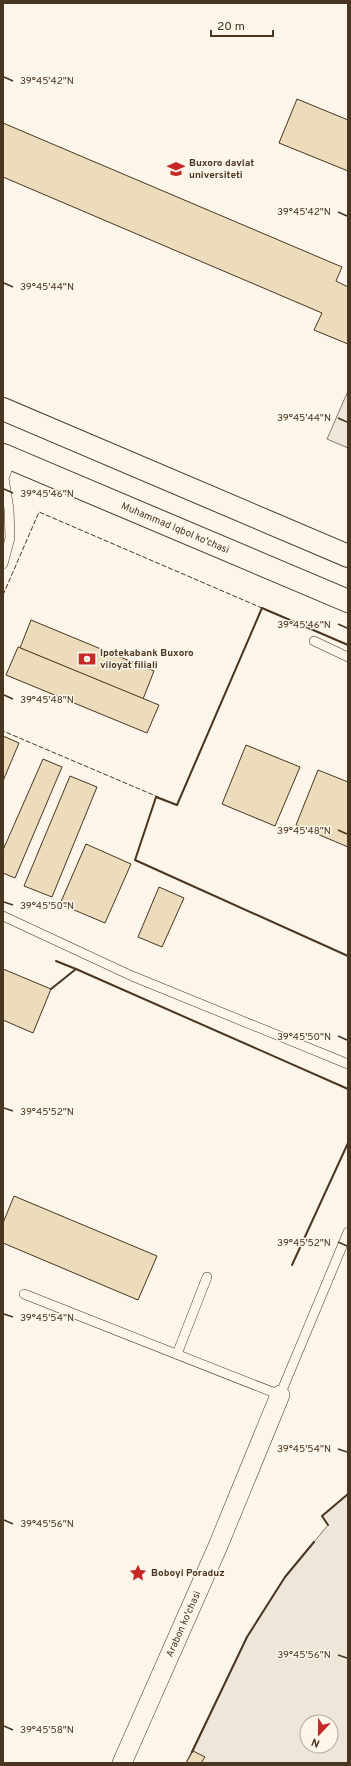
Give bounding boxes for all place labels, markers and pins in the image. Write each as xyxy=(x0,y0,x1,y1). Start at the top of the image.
place label: Buxoro davlat universiteti xyxy=(189,157,254,182)
school or university icon: Buxoro davlat universiteti xyxy=(166,159,186,179)
place label: Ipotekabank Buxoro viloyat filiali xyxy=(100,647,194,672)
bank icon: Ipotekabank Buxoro viloyat filiali xyxy=(77,649,97,669)
place icon: Boboyi Poraduz xyxy=(128,1563,148,1583)
place label: Boboyi Poraduz xyxy=(151,1567,225,1580)

